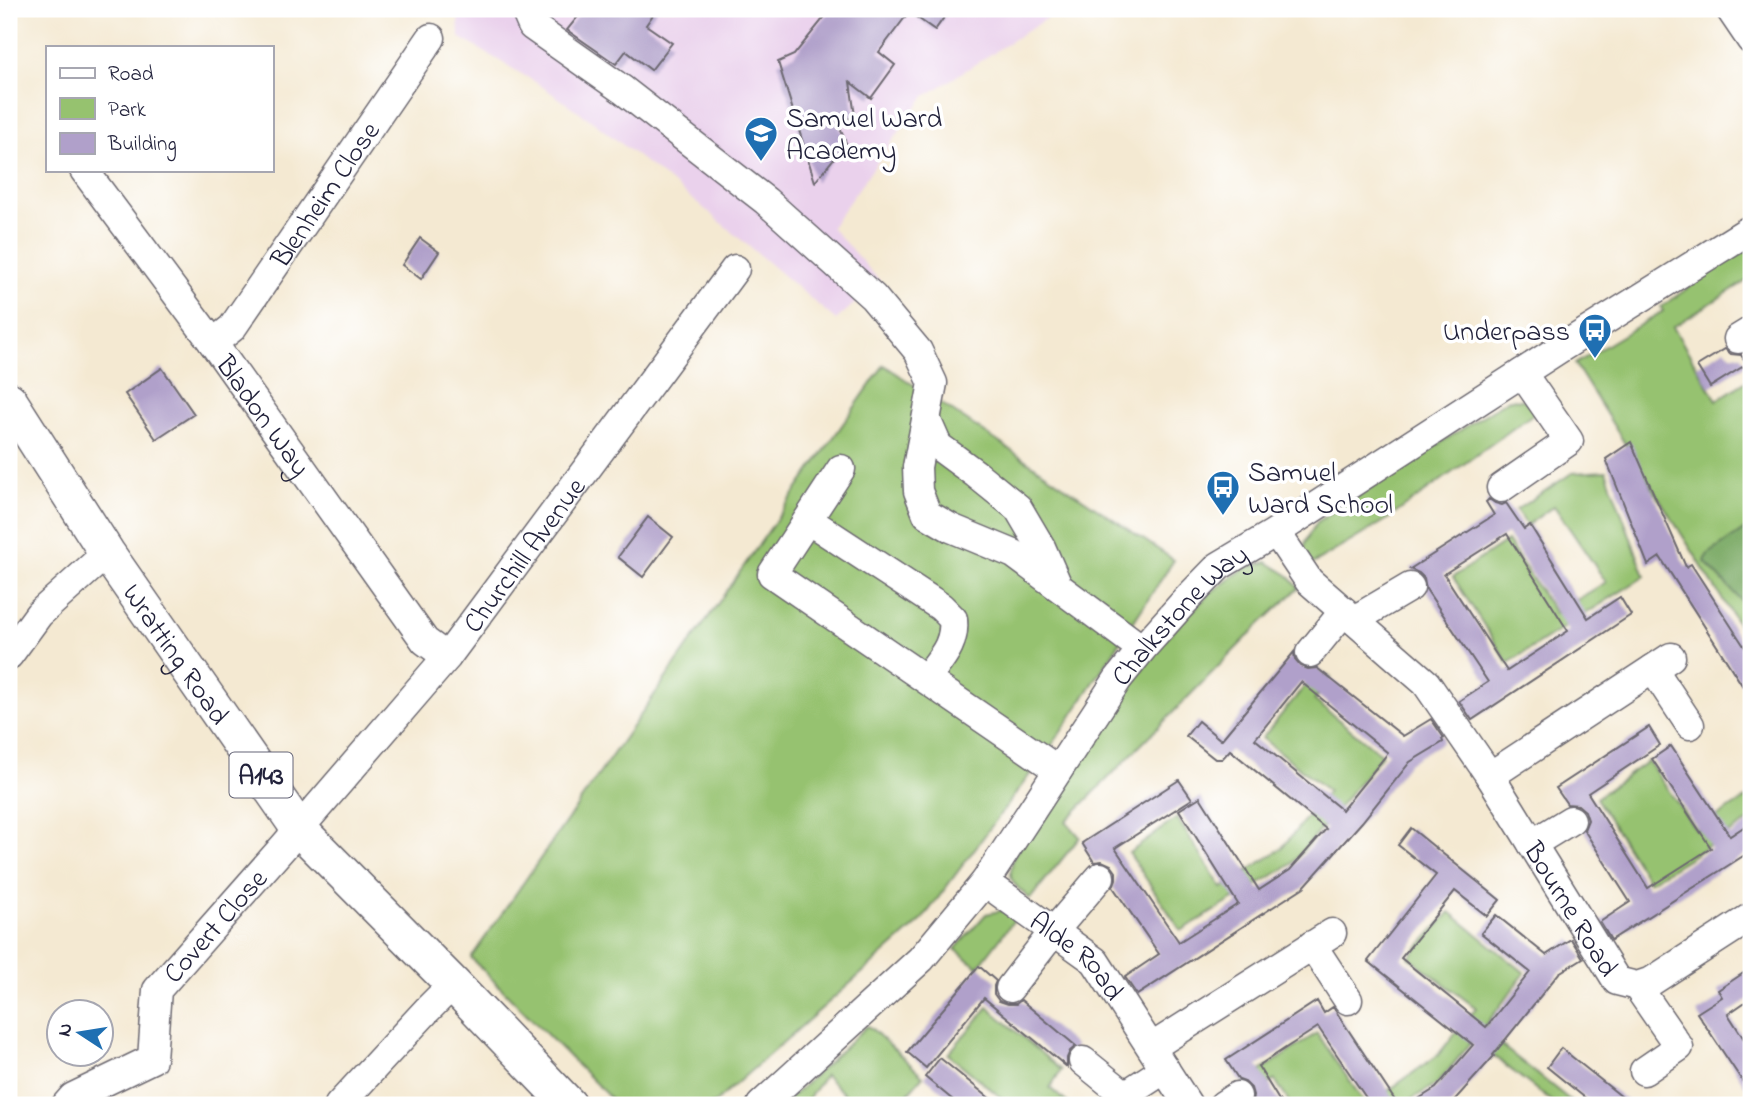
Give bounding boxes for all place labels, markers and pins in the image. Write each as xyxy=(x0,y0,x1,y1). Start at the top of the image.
place label: Samuel Ward Academy xyxy=(786,100,943,173)
school or university icon: Samuel Ward Academy xyxy=(742,114,780,163)
bus stop icon: Underpass xyxy=(1576,311,1614,360)
place label: Underpass xyxy=(1443,313,1570,354)
place label: Samuel Ward School xyxy=(1248,454,1393,527)
bus stop icon: Samuel Ward School xyxy=(1204,468,1242,517)

